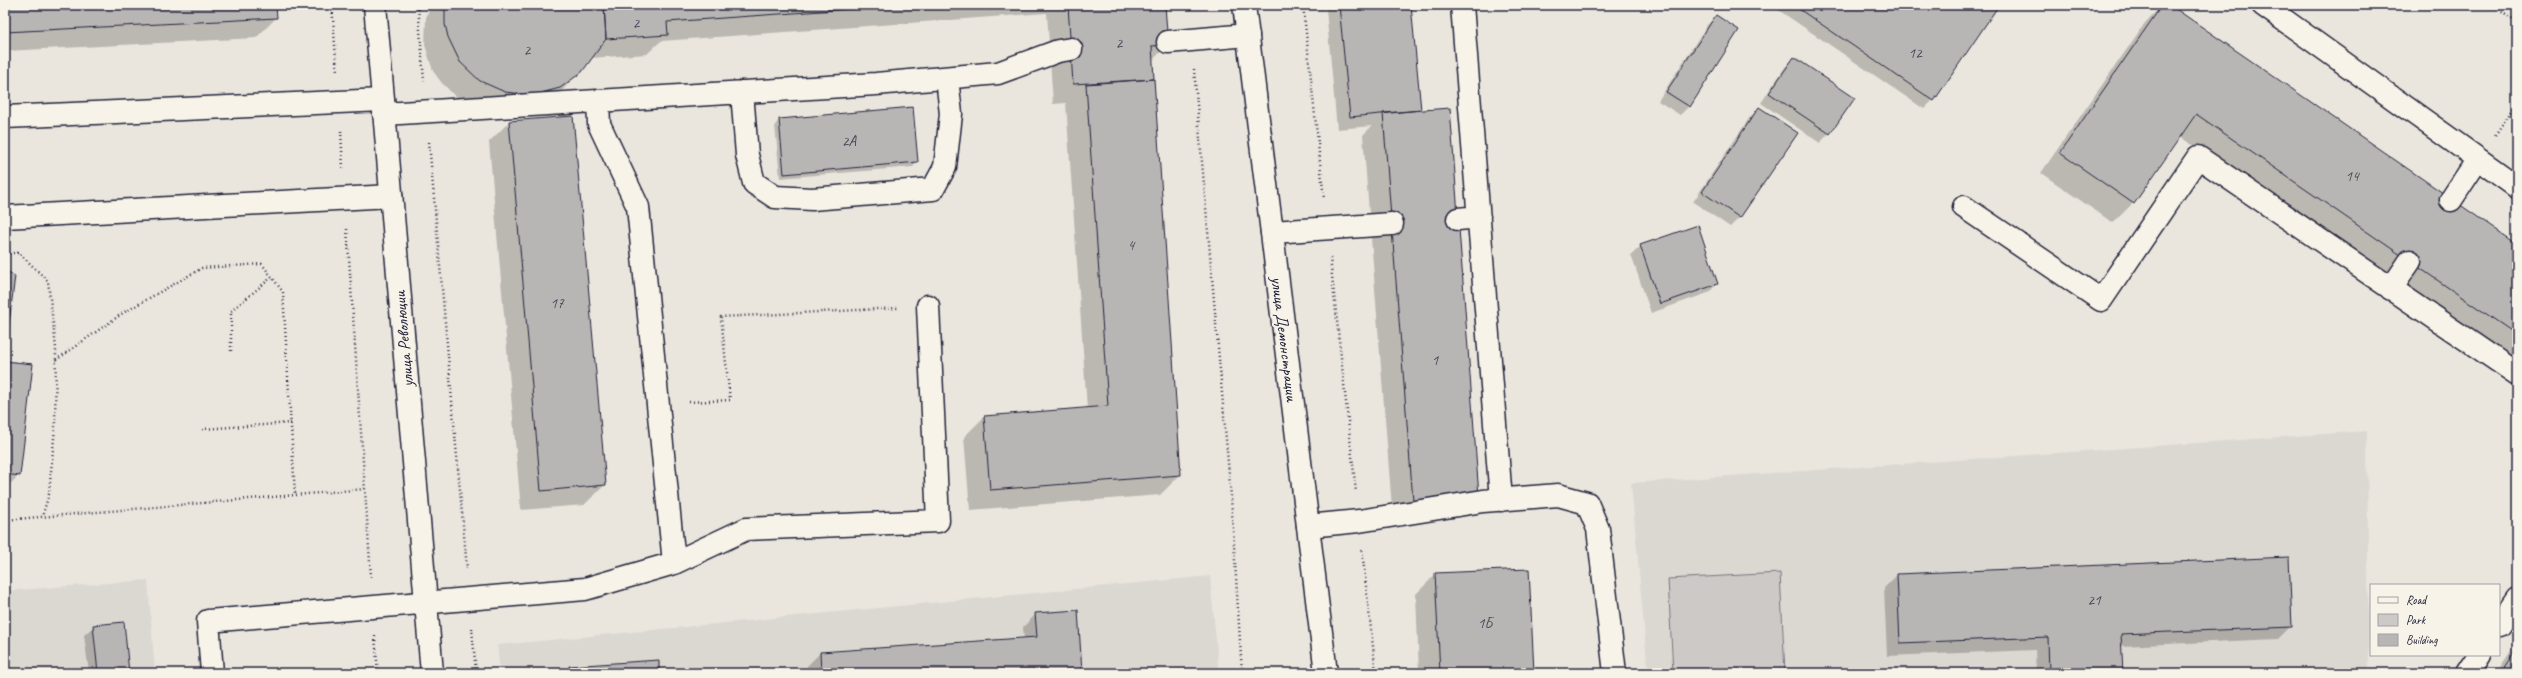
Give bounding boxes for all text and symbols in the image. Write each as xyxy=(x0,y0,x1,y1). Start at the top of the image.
house number: 2 xyxy=(633,14,641,33)
house number: 2 xyxy=(1116,34,1124,53)
house number: 2 xyxy=(524,41,532,60)
house number: 12 xyxy=(1908,44,1923,63)
house number: 2А xyxy=(842,132,858,151)
house number: 14 xyxy=(2345,167,2360,186)
house number: 4 xyxy=(1128,236,1136,255)
street label: улица Демонстрации xyxy=(1266,274,1303,404)
street label: улица Революции xyxy=(389,289,418,389)
house number: 17 xyxy=(550,294,565,313)
house number: 1 xyxy=(1432,351,1440,370)
legend xyxy=(2370,584,2500,656)
house number: 21 xyxy=(2087,591,2102,610)
text: Road xyxy=(2406,592,2428,608)
text: Park xyxy=(2406,612,2427,628)
house number: 1Б xyxy=(1478,614,1495,633)
text: Building xyxy=(2406,632,2438,648)

